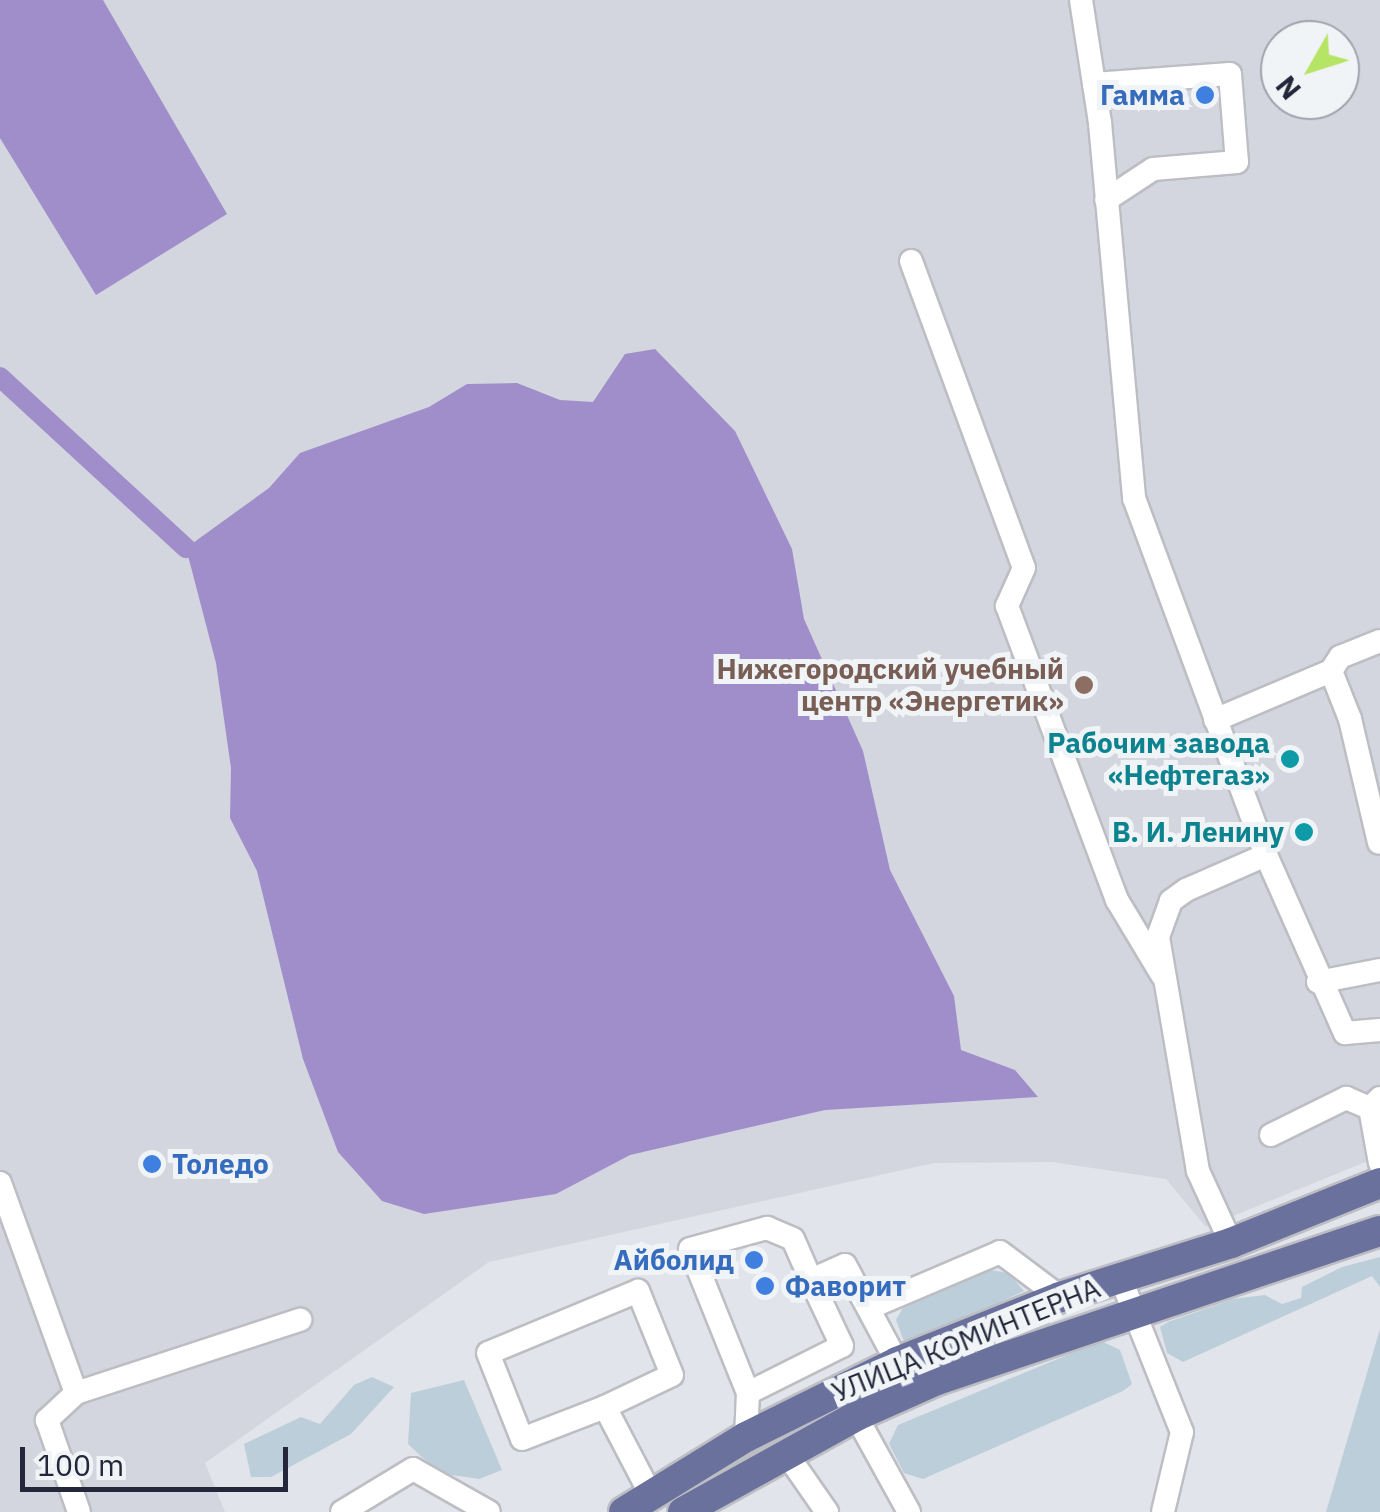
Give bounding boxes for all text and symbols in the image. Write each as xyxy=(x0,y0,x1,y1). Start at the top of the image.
north arrow xyxy=(1260,20,1360,120)
text: N xyxy=(1267,68,1309,107)
place label: Гамма xyxy=(1100,78,1185,112)
marker: Гамма xyxy=(1194,84,1216,106)
place label: Нижегородский учебный центр «Энергетик» xyxy=(716,652,1064,718)
marker: Нижегородский учебный центр «Энергетик» xyxy=(1073,674,1095,696)
place label: Рабочим завода «Нефтегаз» xyxy=(1047,726,1270,792)
marker: Рабочим завода «Нефтегаз» xyxy=(1279,748,1301,770)
place label: В. И. Ленину xyxy=(1112,815,1284,849)
marker: В. И. Ленину xyxy=(1293,821,1315,843)
place label: Толедо xyxy=(172,1147,269,1181)
marker: Толедо xyxy=(141,1153,163,1175)
place label: Айболид xyxy=(614,1243,734,1277)
marker: Айболид xyxy=(743,1249,765,1271)
place label: Фаворит xyxy=(785,1269,906,1303)
street label: УЛИЦА КОМИНТЕРНА xyxy=(827,1271,1105,1409)
marker: Фаворит xyxy=(754,1275,776,1297)
scale bar xyxy=(25,1427,292,1489)
text: 100 m xyxy=(37,1445,124,1484)

